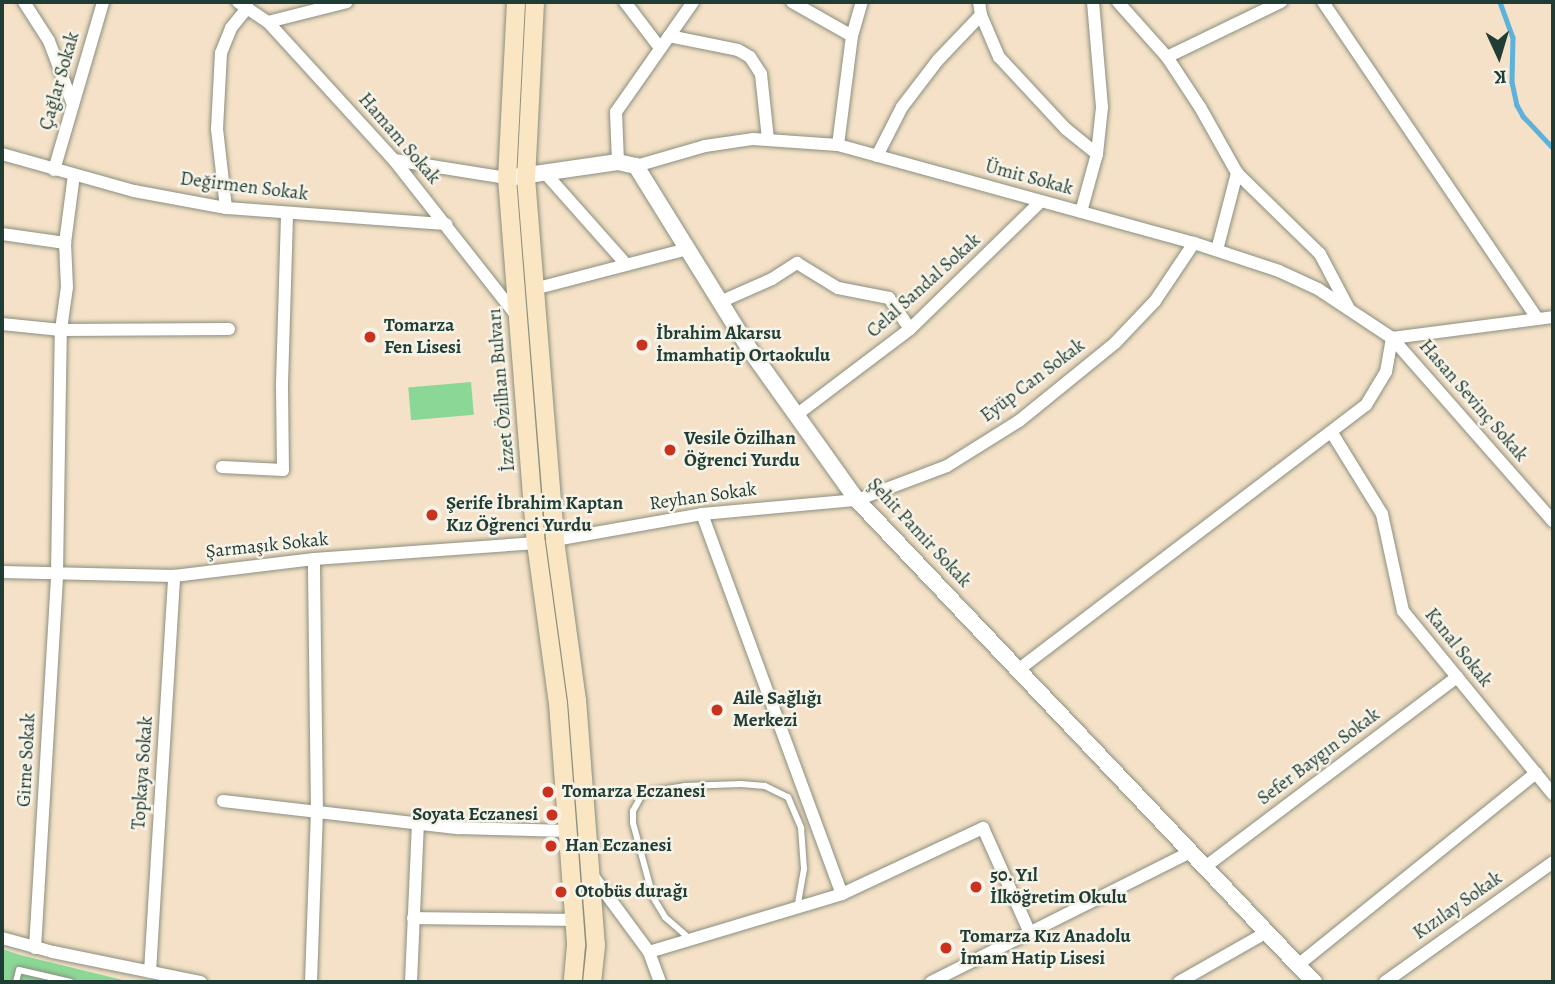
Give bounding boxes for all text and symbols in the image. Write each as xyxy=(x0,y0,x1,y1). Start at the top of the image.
north arrow xyxy=(1464,21,1534,91)
street label: Çağlar Sokak xyxy=(35,29,85,133)
text: K xyxy=(1493,64,1508,90)
street label: Hamam Sokak xyxy=(353,89,445,189)
street label: Ümit Sokak xyxy=(982,155,1076,201)
street label: Değirmen Sokak xyxy=(179,168,309,206)
street label: Celal Sandal Sokak xyxy=(863,229,985,343)
street label: İzzet Özilhan Bulvarı xyxy=(484,307,520,473)
place label: Tomarza Fen Lisesi xyxy=(384,315,461,359)
place label: İbrahim Akarsu İmamhatip Ortaokulu xyxy=(656,323,830,367)
marker: Tomarza Fen Lisesi xyxy=(362,329,378,345)
street label: Eyüp Can Sokak xyxy=(976,334,1090,428)
street label: Hasan Sevinç Sokak xyxy=(1414,335,1532,467)
marker: İbrahim Akarsu İmamhatip Ortaokulu xyxy=(634,337,650,353)
place label: Vesile Özilhan Öğrenci Yurdu xyxy=(684,428,800,472)
marker: Vesile Özilhan Öğrenci Yurdu xyxy=(662,442,678,458)
street label: Şehit Pamir Sokak xyxy=(862,474,976,592)
street label: Reyhan Sokak xyxy=(648,478,758,516)
place label: Şerife İbrahim Kaptan Kız Öğrenci Yurdu xyxy=(446,493,623,537)
marker: Şerife İbrahim Kaptan Kız Öğrenci Yurdu xyxy=(424,507,440,523)
street label: Şarmaşık Sokak xyxy=(205,528,329,564)
street label: Kanal Sokak xyxy=(1419,604,1497,692)
place label: Aile Sağlığı Merkezi xyxy=(733,688,822,732)
marker: Aile Sağlığı Merkezi xyxy=(707,700,727,720)
street label: Sefer Baygın Sokak xyxy=(1253,704,1385,810)
street label: Girne Sokak xyxy=(13,712,41,808)
street label: Topkaya Sokak xyxy=(128,716,158,830)
place label: Tomarza Eczanesi xyxy=(562,781,706,803)
marker: Tomarza Eczanesi xyxy=(540,784,556,800)
place label: Soyata Eczanesi xyxy=(412,804,538,826)
marker: Soyata Eczanesi xyxy=(544,807,560,823)
place label: Han Eczanesi xyxy=(565,835,672,857)
marker: Han Eczanesi xyxy=(543,838,559,854)
place label: 50. Yıl İlköğretim Okulu xyxy=(990,865,1127,909)
street label: Kızılay Sokak xyxy=(1409,867,1507,945)
marker: 50. Yıl İlköğretim Okulu xyxy=(968,879,984,895)
place label: Otobüs durağı xyxy=(575,881,688,903)
marker: Otobüs durağı xyxy=(553,884,569,900)
place label: Tomarza Kız Anadolu İmam Hatip Lisesi xyxy=(960,926,1131,970)
marker: Tomarza Kız Anadolu İmam Hatip Lisesi xyxy=(938,940,954,956)

